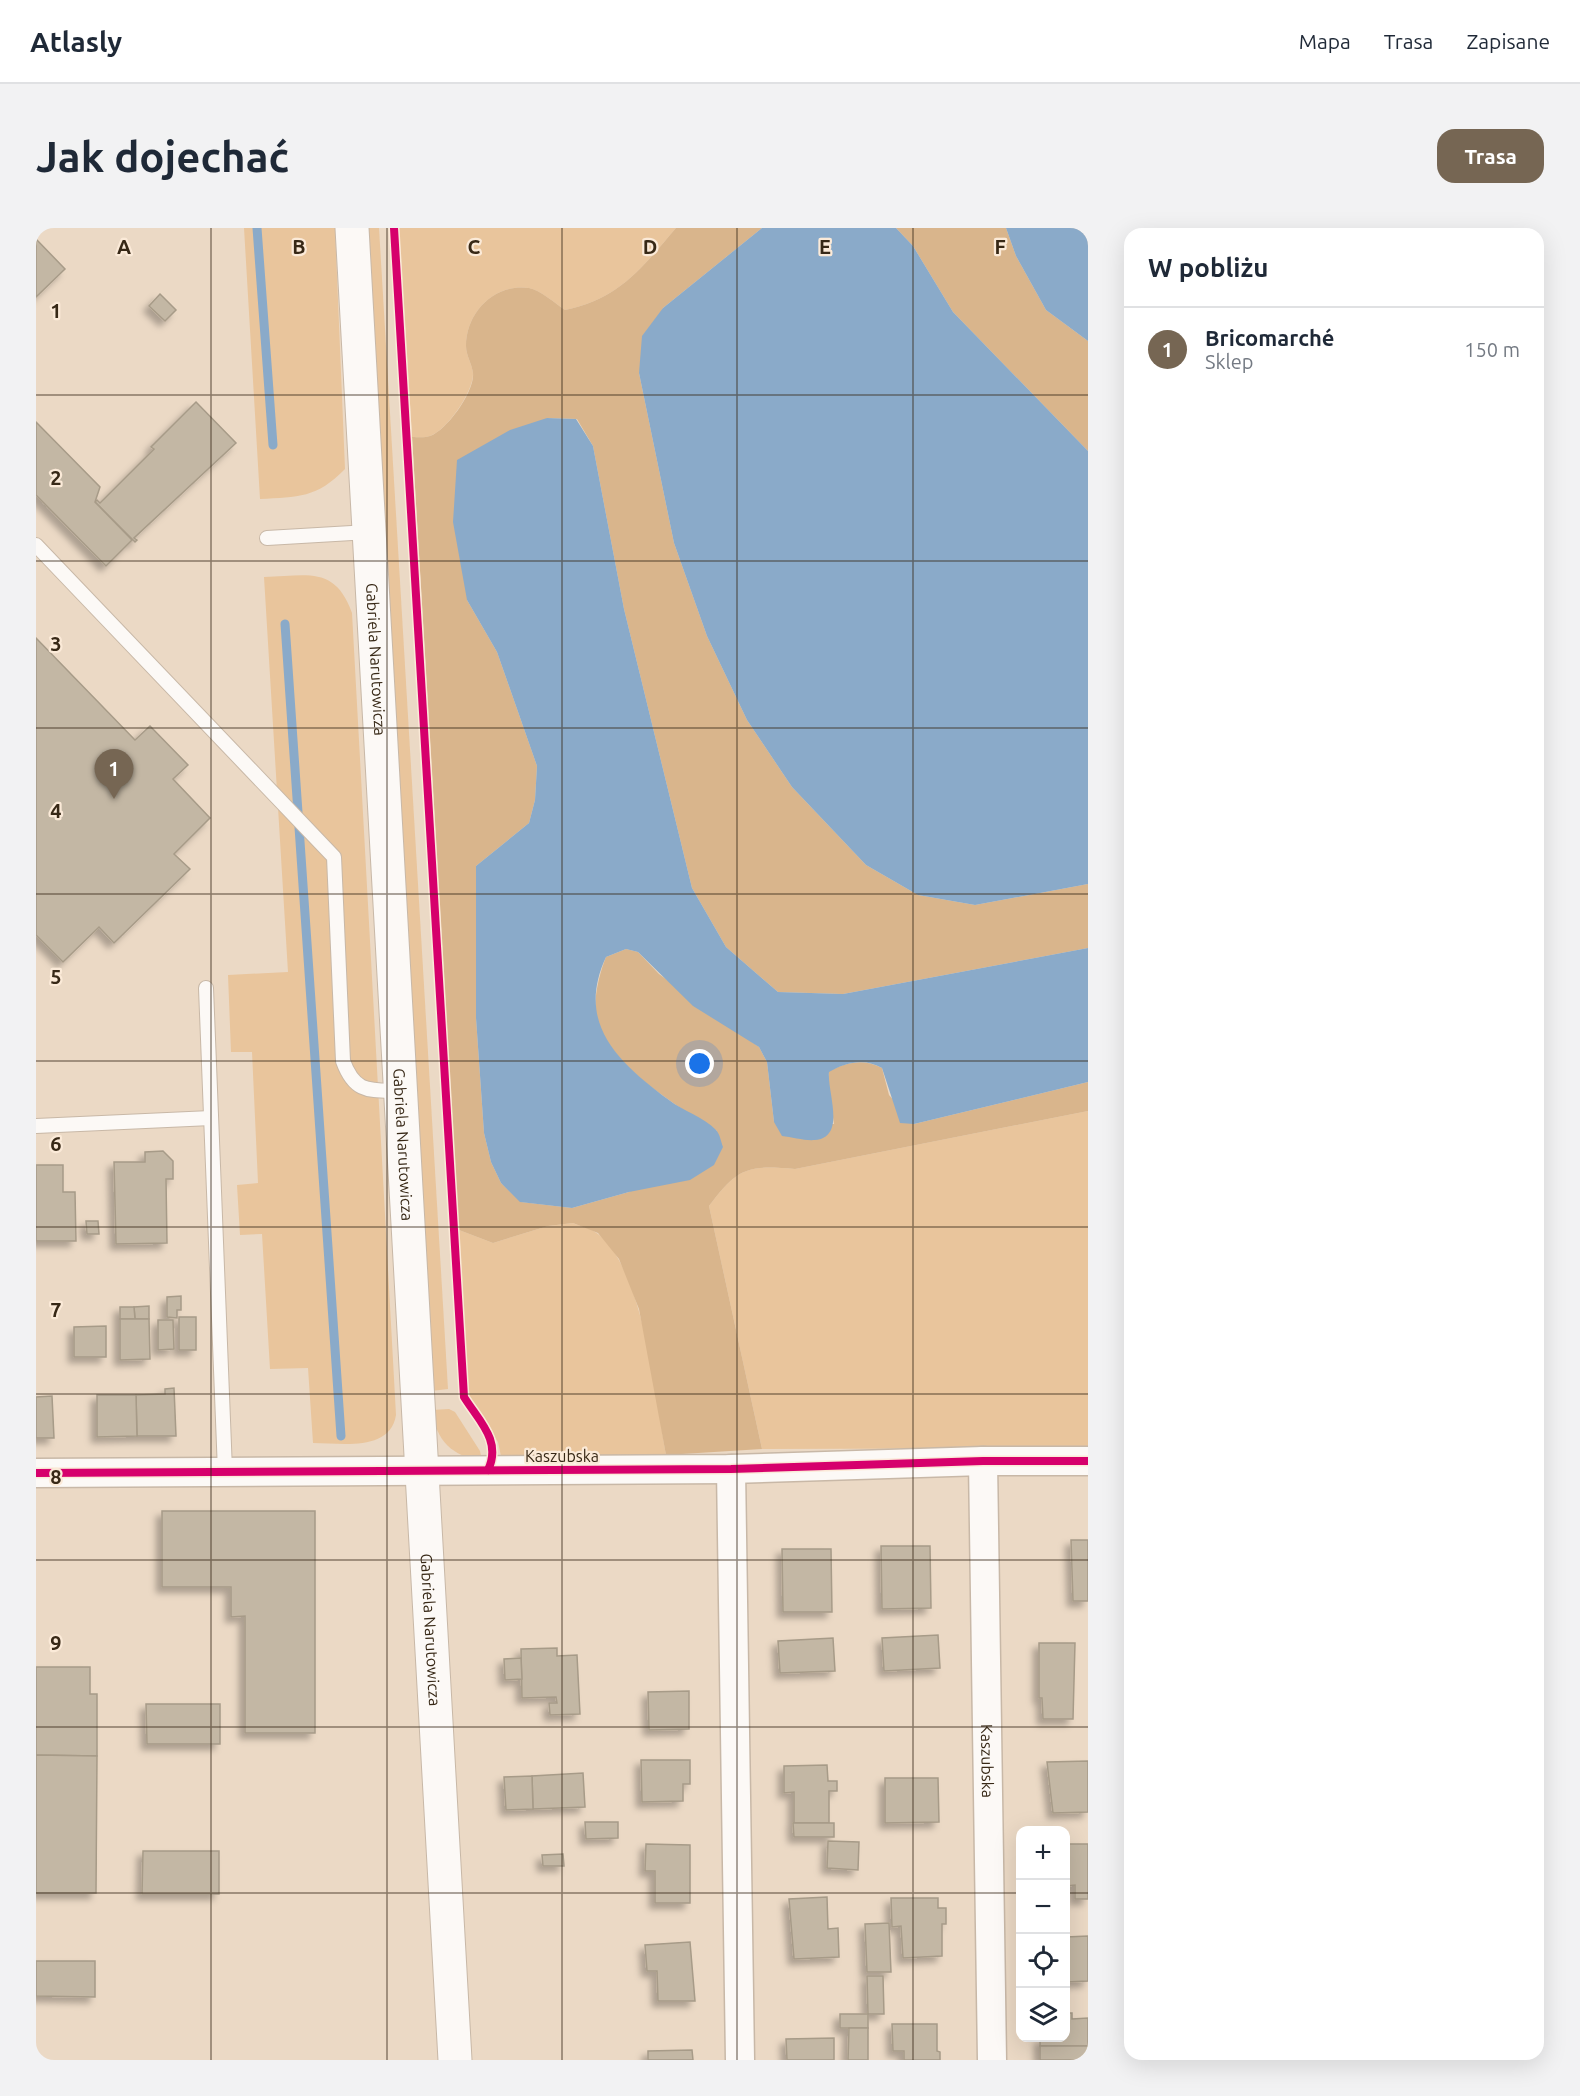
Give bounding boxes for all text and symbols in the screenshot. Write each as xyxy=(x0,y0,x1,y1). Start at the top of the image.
text: Atlasly xyxy=(30,26,122,57)
text: Mapa xyxy=(1299,29,1351,53)
text: Trasa xyxy=(1384,29,1433,53)
text: Zapisane xyxy=(1466,29,1550,53)
button: Trasa xyxy=(1437,129,1544,183)
text: Jak dojechać xyxy=(36,133,289,180)
text: A xyxy=(117,235,131,258)
text: B xyxy=(292,235,306,258)
text: C xyxy=(468,235,481,258)
text: D xyxy=(643,235,657,258)
text: E xyxy=(819,235,831,258)
text: F xyxy=(994,235,1006,258)
text: W pobliżu xyxy=(1148,253,1269,282)
text: 1 xyxy=(50,299,62,322)
text: Bricomarché xyxy=(1205,325,1335,350)
text: 1 xyxy=(1162,338,1173,361)
text: 150 m xyxy=(1464,338,1520,361)
text: Sklep xyxy=(1205,350,1254,373)
text: 2 xyxy=(50,466,62,489)
street label: Gabriela Narutowicza xyxy=(363,582,390,736)
text: 3 xyxy=(50,632,62,655)
pin: 1 xyxy=(94,750,134,799)
text: 4 xyxy=(50,799,62,822)
text: 5 xyxy=(50,965,62,988)
your location xyxy=(685,1049,714,1078)
street label: Gabriela Narutowicza xyxy=(390,1068,417,1221)
text: 6 xyxy=(50,1132,62,1155)
text: 7 xyxy=(50,1298,62,1321)
street label: Kaszubska xyxy=(525,1447,599,1465)
text: 8 xyxy=(50,1465,62,1488)
street label: Gabriela Narutowicza xyxy=(418,1553,444,1707)
text: 9 xyxy=(50,1631,62,1654)
street label: Kaszubska xyxy=(978,1724,997,1798)
map controls xyxy=(1016,1826,1070,2042)
button: + xyxy=(1016,1826,1070,1880)
button: − xyxy=(1016,1880,1070,1934)
button: locate xyxy=(1016,1934,1070,1988)
button: layers xyxy=(1016,1988,1070,2042)

